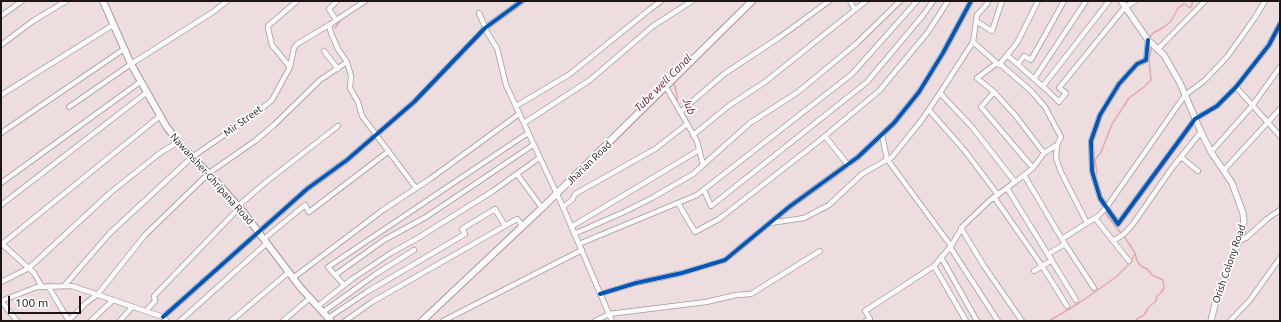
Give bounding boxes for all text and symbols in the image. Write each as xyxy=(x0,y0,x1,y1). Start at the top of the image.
water label: Tube well Canal xyxy=(631,51,695,115)
water label: Jub xyxy=(680,96,698,116)
street label: Mir Street xyxy=(221,103,265,139)
street label: Nawansher-Ghripana Road xyxy=(168,131,256,227)
street label: Jharian Road xyxy=(564,138,614,188)
street label: Orish Colony Road xyxy=(1210,223,1248,305)
scale bar xyxy=(10,288,83,314)
text: 100 m xyxy=(15,296,48,309)

